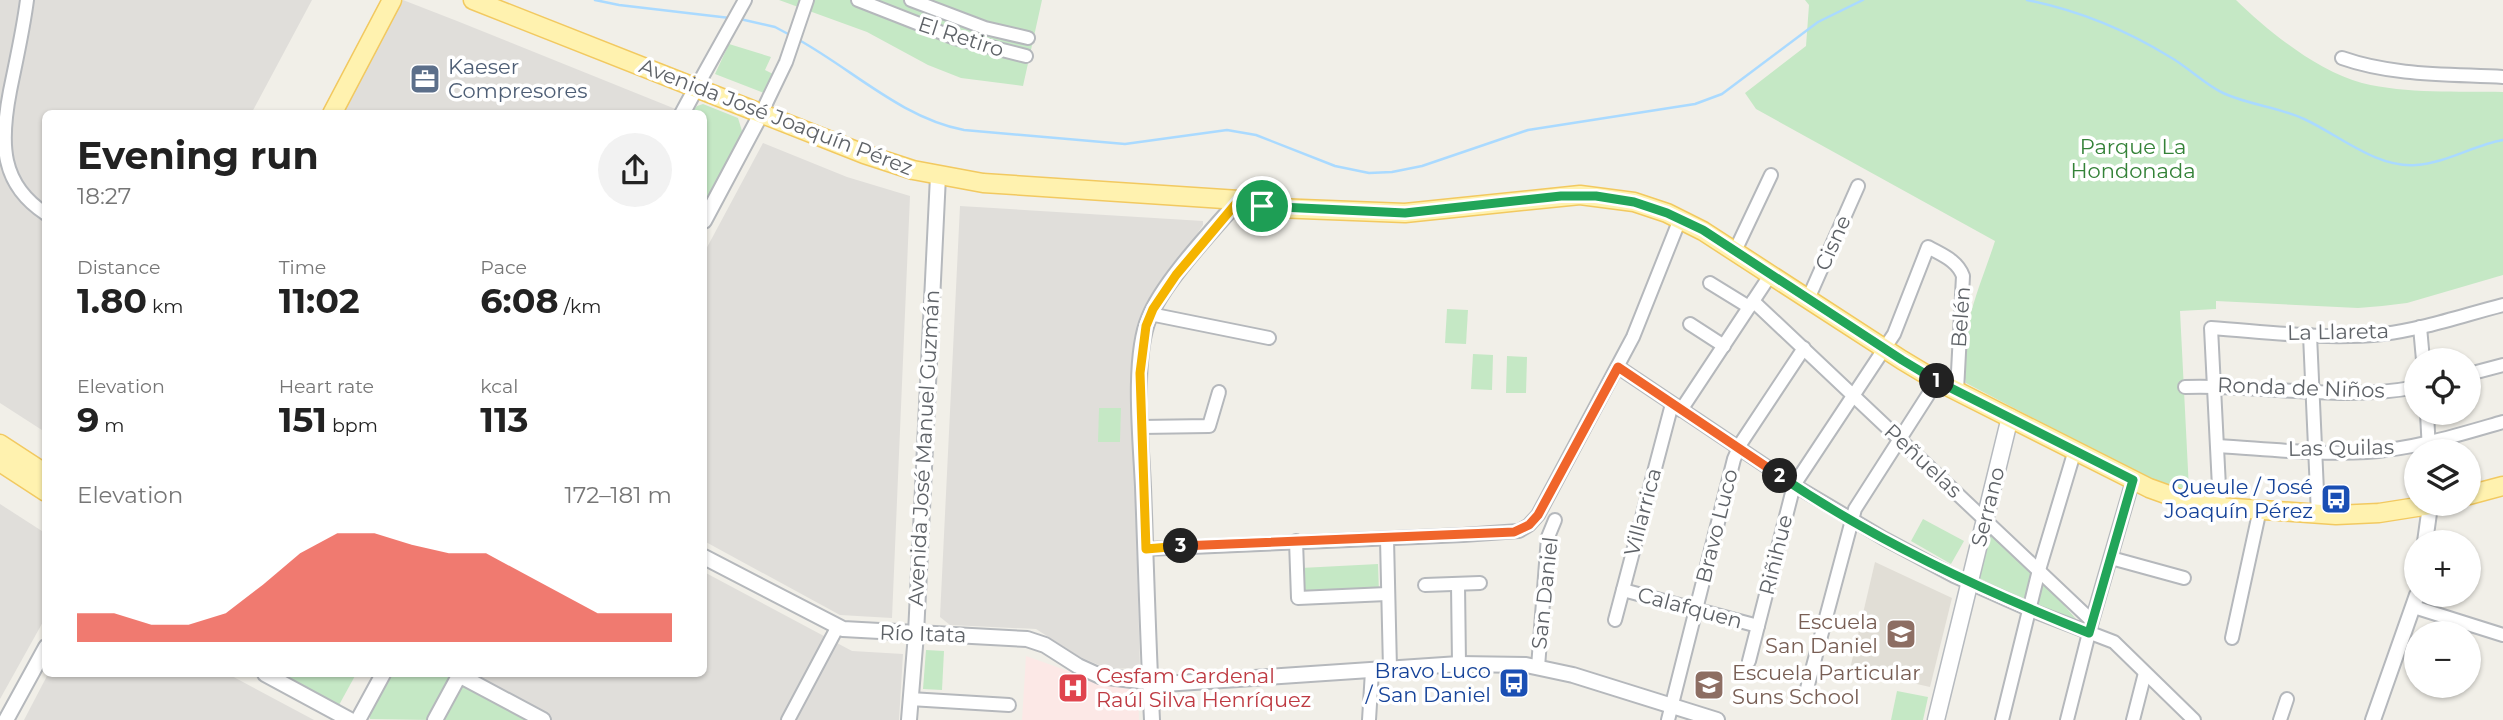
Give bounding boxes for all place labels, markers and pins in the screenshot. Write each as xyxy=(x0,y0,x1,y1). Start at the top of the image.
place label: Kaeser Compresores xyxy=(448,54,587,103)
office icon: Kaeser Compresores xyxy=(408,62,442,96)
pin xyxy=(1232,176,1292,236)
pin: 1 xyxy=(1920,364,1954,398)
pin: 2 xyxy=(1762,458,1798,494)
place label: Queule / José Joaquín Pérez xyxy=(2163,474,2313,523)
bus stop icon: Queule / José Joaquín Pérez xyxy=(2319,482,2353,516)
pin: 3 xyxy=(1164,528,1198,564)
place label: Escuela San Daniel xyxy=(1765,609,1878,658)
school or university icon: Escuela San Daniel xyxy=(1884,617,1918,651)
place label: Bravo Luco / San Daniel xyxy=(1365,658,1491,707)
place label: Escuela Particular Suns School xyxy=(1732,660,1921,709)
place label: Cesfam Cardenal Raúl Silva Henríquez xyxy=(1096,663,1311,712)
bus stop icon: Bravo Luco / San Daniel xyxy=(1497,666,1531,700)
school or university icon: Escuela Particular Suns School xyxy=(1692,668,1726,702)
hospital icon: Cesfam Cardenal Raúl Silva Henríquez xyxy=(1056,671,1090,705)

